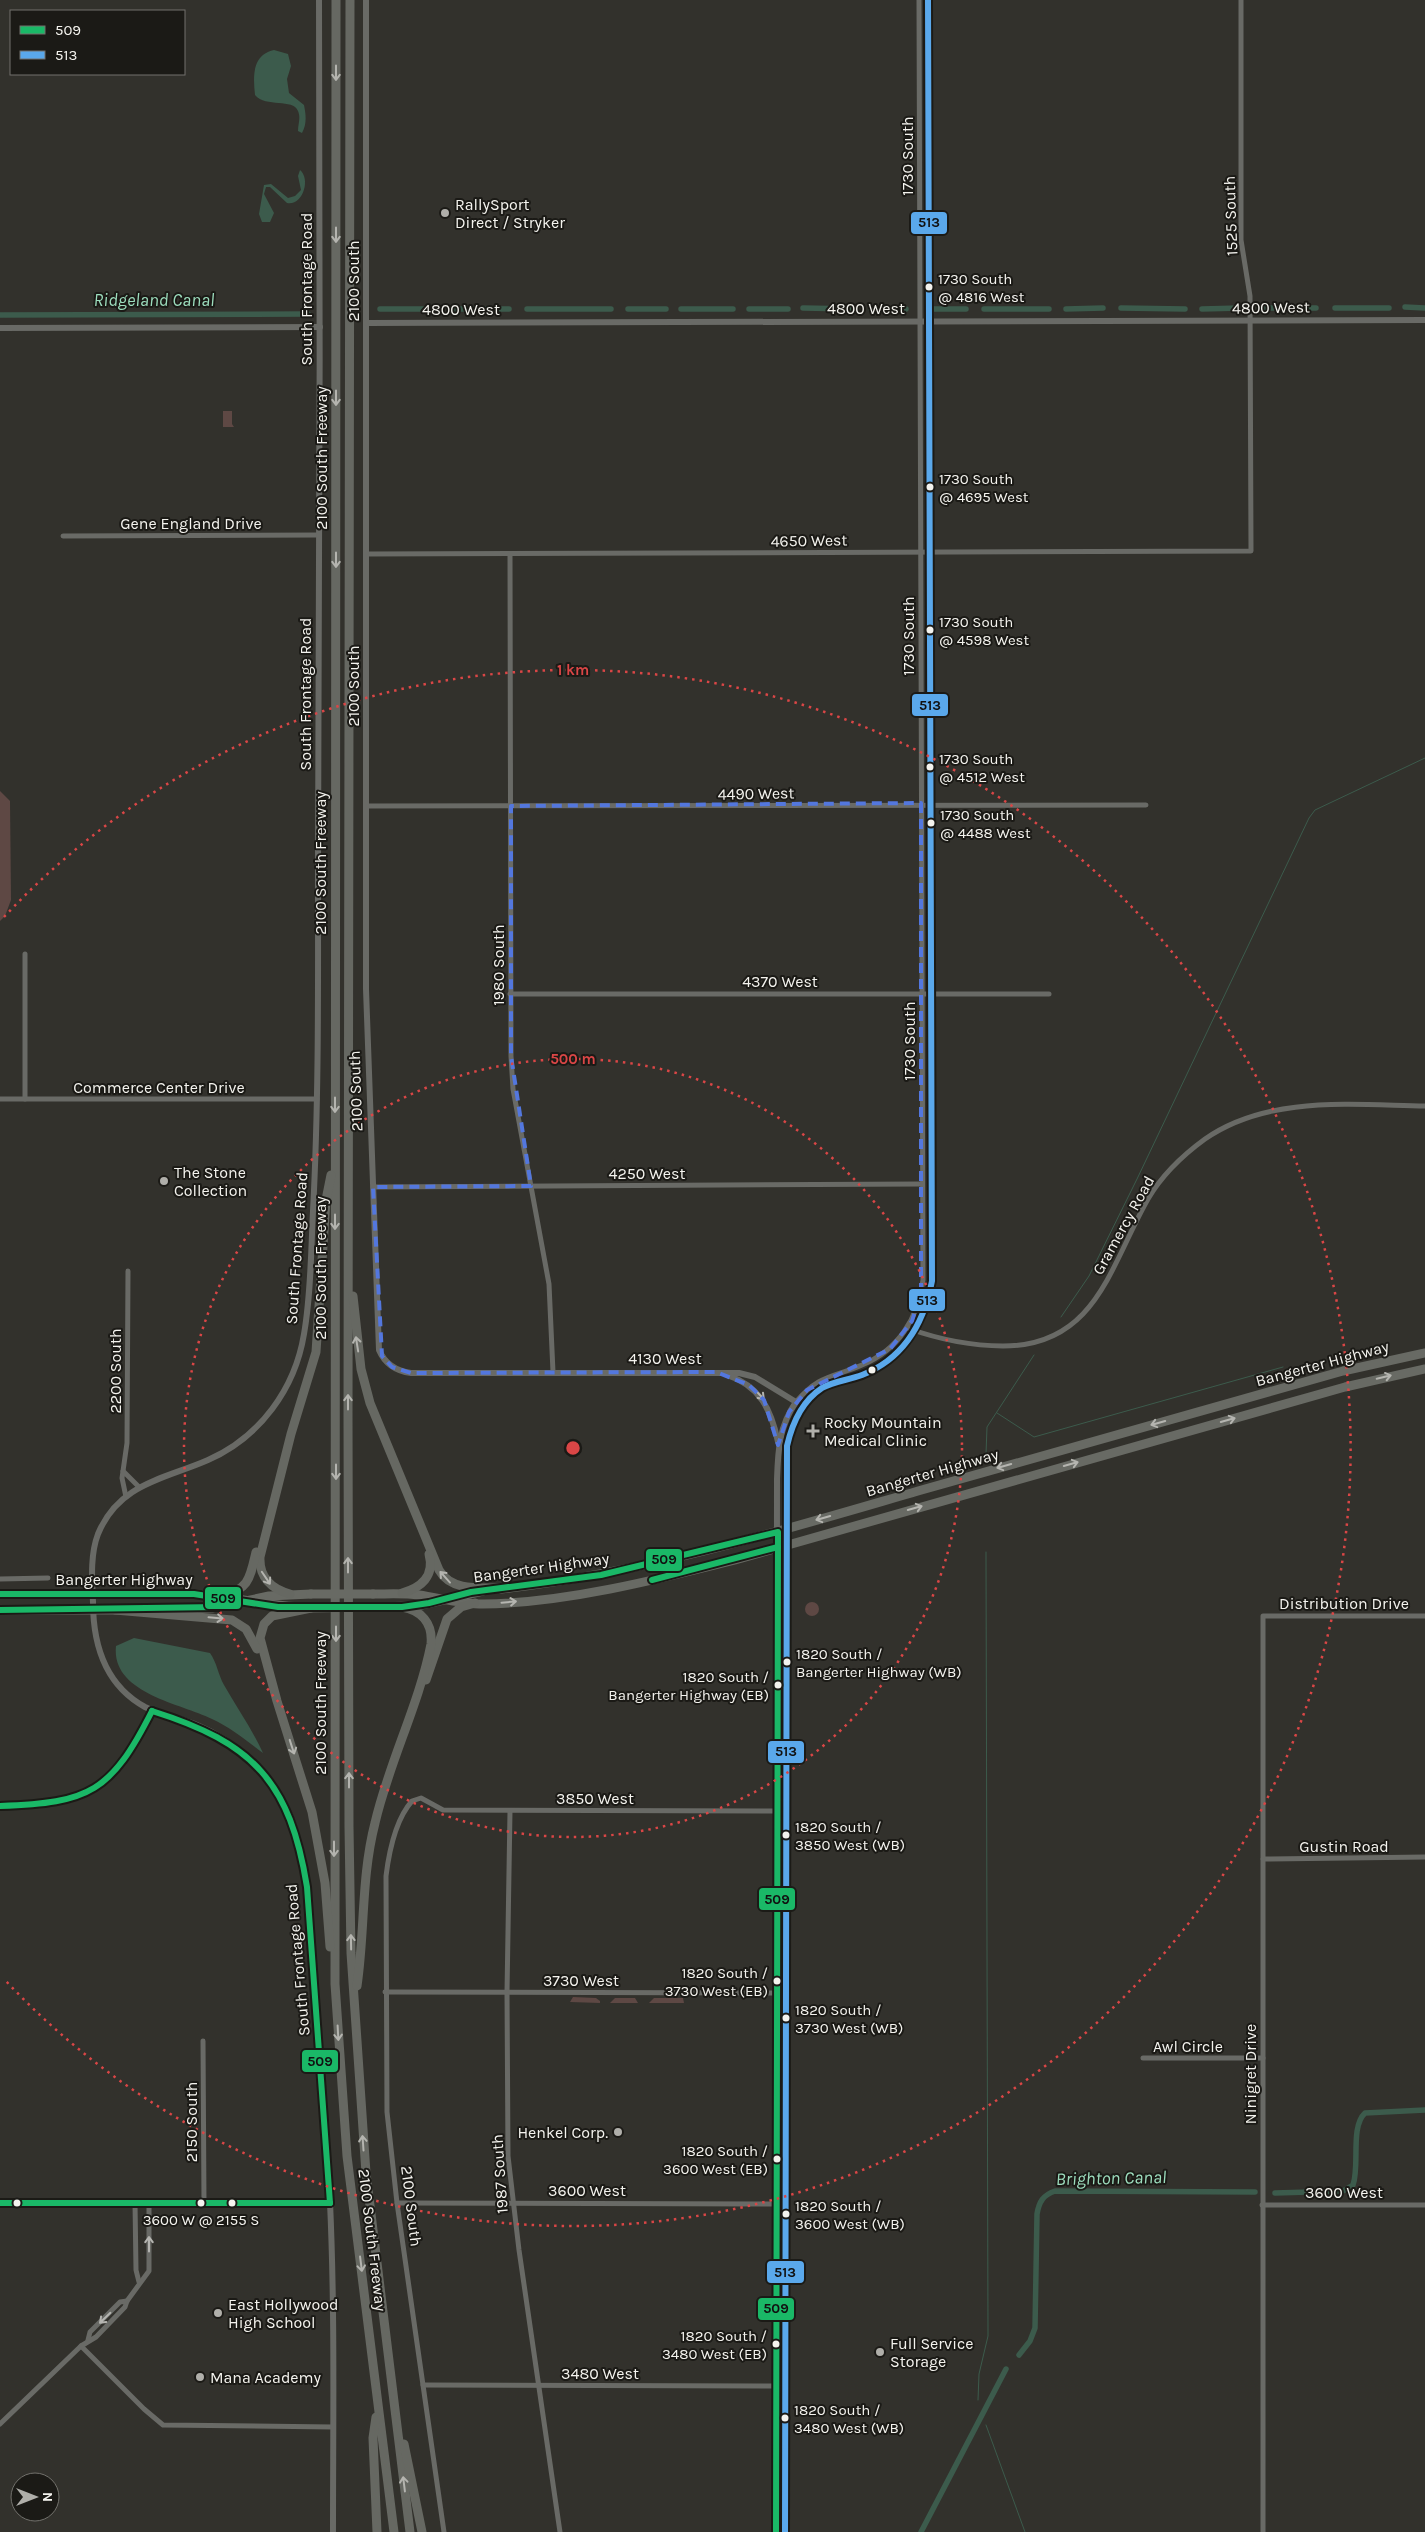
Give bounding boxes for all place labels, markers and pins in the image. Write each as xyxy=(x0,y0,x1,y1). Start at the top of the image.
place label: RallySport Direct / Stryker xyxy=(455,195,565,232)
marker: RallySport Direct / Stryker xyxy=(439,207,451,219)
place label: 1730 South @ 4816 West xyxy=(938,270,1025,306)
marker: 1730 South @ 4816 West xyxy=(924,282,934,292)
place label: 1730 South @ 4695 West xyxy=(939,470,1029,506)
marker: 1730 South @ 4695 West xyxy=(925,482,935,492)
place label: 1730 South @ 4598 West xyxy=(939,613,1029,649)
marker: 1730 South @ 4598 West xyxy=(925,625,935,635)
place label: 1730 South @ 4512 West xyxy=(939,750,1025,786)
marker: 1730 South @ 4512 West xyxy=(925,762,935,772)
place label: 1730 South @ 4488 West xyxy=(940,806,1031,842)
marker: 1730 South @ 4488 West xyxy=(926,818,936,828)
place label: The Stone Collection xyxy=(174,1163,247,1200)
marker: The Stone Collection xyxy=(158,1175,170,1187)
unlabelled marker xyxy=(867,1365,877,1375)
place label: Rocky Mountain Medical Clinic xyxy=(824,1413,942,1450)
marker: Rocky Mountain Medical Clinic xyxy=(806,1424,820,1438)
centre of rings xyxy=(564,1439,582,1457)
place label: 1820 South / Bangerter Highway (WB) xyxy=(796,1645,962,1681)
marker: 1820 South / Bangerter Highway (WB) xyxy=(782,1657,792,1667)
place label: 1820 South / Bangerter Highway (EB) xyxy=(608,1668,769,1704)
marker: 1820 South / Bangerter Highway (EB) xyxy=(773,1680,783,1690)
place label: 1820 South / 3850 West (WB) xyxy=(795,1818,905,1854)
marker: 1820 South / 3850 West (WB) xyxy=(781,1830,791,1840)
place label: 1820 South / 3730 West (EB) xyxy=(665,1964,768,2000)
marker: 1820 South / 3730 West (EB) xyxy=(772,1976,782,1986)
place label: 1820 South / 3730 West (WB) xyxy=(795,2001,903,2037)
marker: 1820 South / 3730 West (WB) xyxy=(781,2013,791,2023)
place label: Henkel Corp. xyxy=(517,2123,608,2142)
marker: Henkel Corp. xyxy=(612,2126,624,2138)
place label: 1820 South / 3600 West (EB) xyxy=(663,2142,768,2178)
marker: 1820 South / 3600 West (EB) xyxy=(772,2154,782,2164)
place label: 1820 South / 3600 West (WB) xyxy=(795,2197,905,2233)
unlabelled marker xyxy=(12,2198,22,2208)
marker: 3600 W @ 2155 S xyxy=(196,2198,206,2208)
unlabelled marker xyxy=(227,2198,237,2208)
marker: 1820 South / 3600 West (WB) xyxy=(781,2209,791,2219)
place label: 3600 W @ 2155 S xyxy=(143,2211,259,2229)
place label: East Hollywood High School xyxy=(228,2295,338,2332)
marker: East Hollywood High School xyxy=(212,2307,224,2319)
place label: 1820 South / 3480 West (EB) xyxy=(662,2327,767,2363)
place label: Full Service Storage xyxy=(890,2334,973,2371)
marker: 1820 South / 3480 West (EB) xyxy=(771,2339,781,2349)
marker: Full Service Storage xyxy=(874,2346,886,2358)
place label: Mana Academy xyxy=(210,2368,322,2387)
marker: Mana Academy xyxy=(194,2371,206,2383)
place label: 1820 South / 3480 West (WB) xyxy=(794,2401,904,2437)
marker: 1820 South / 3480 West (WB) xyxy=(780,2413,790,2423)

